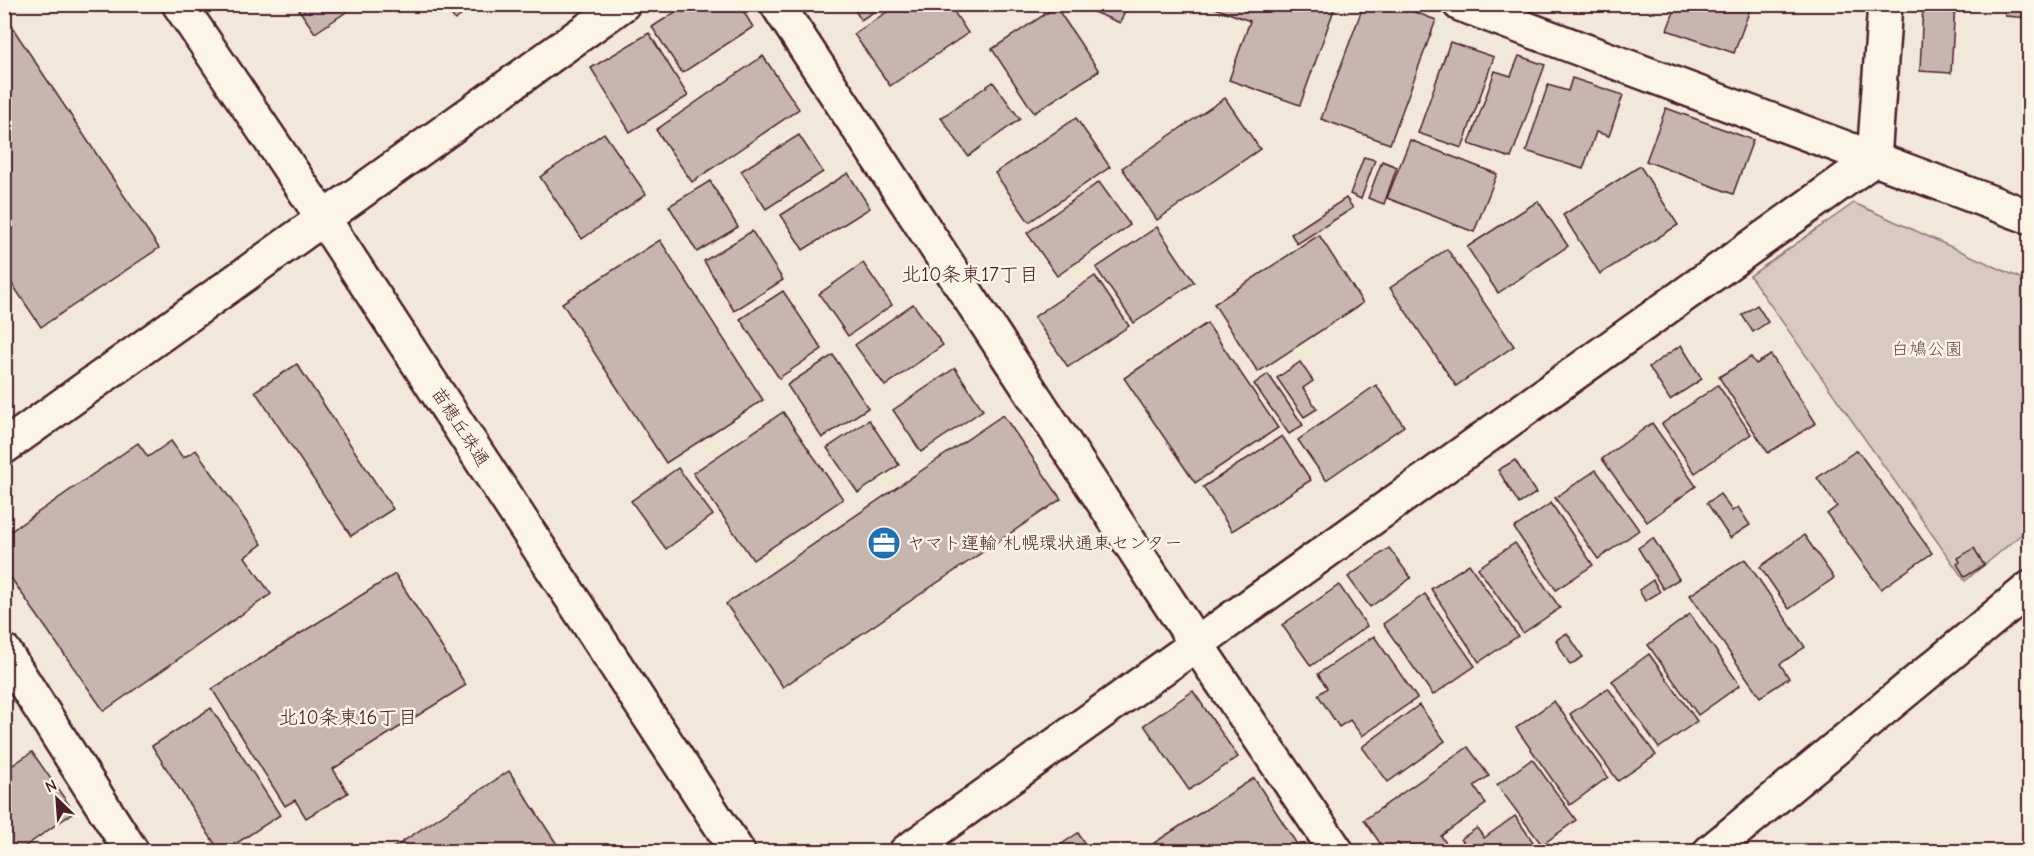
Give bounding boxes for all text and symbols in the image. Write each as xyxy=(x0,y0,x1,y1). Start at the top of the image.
district label: 北10条東17丁目 xyxy=(901,263,1039,286)
park label: 白鳩公園 xyxy=(1891,339,1963,360)
street label: 苗穂丘珠通 xyxy=(427,384,493,470)
office icon: ヤマト運輸 札幌環状通東センター xyxy=(866,525,902,561)
place label: ヤマト運輸 札幌環状通東センター xyxy=(907,533,1182,554)
district label: 北10条東16丁目 xyxy=(279,706,417,729)
north arrow xyxy=(27,769,87,829)
text: N xyxy=(43,776,60,797)

